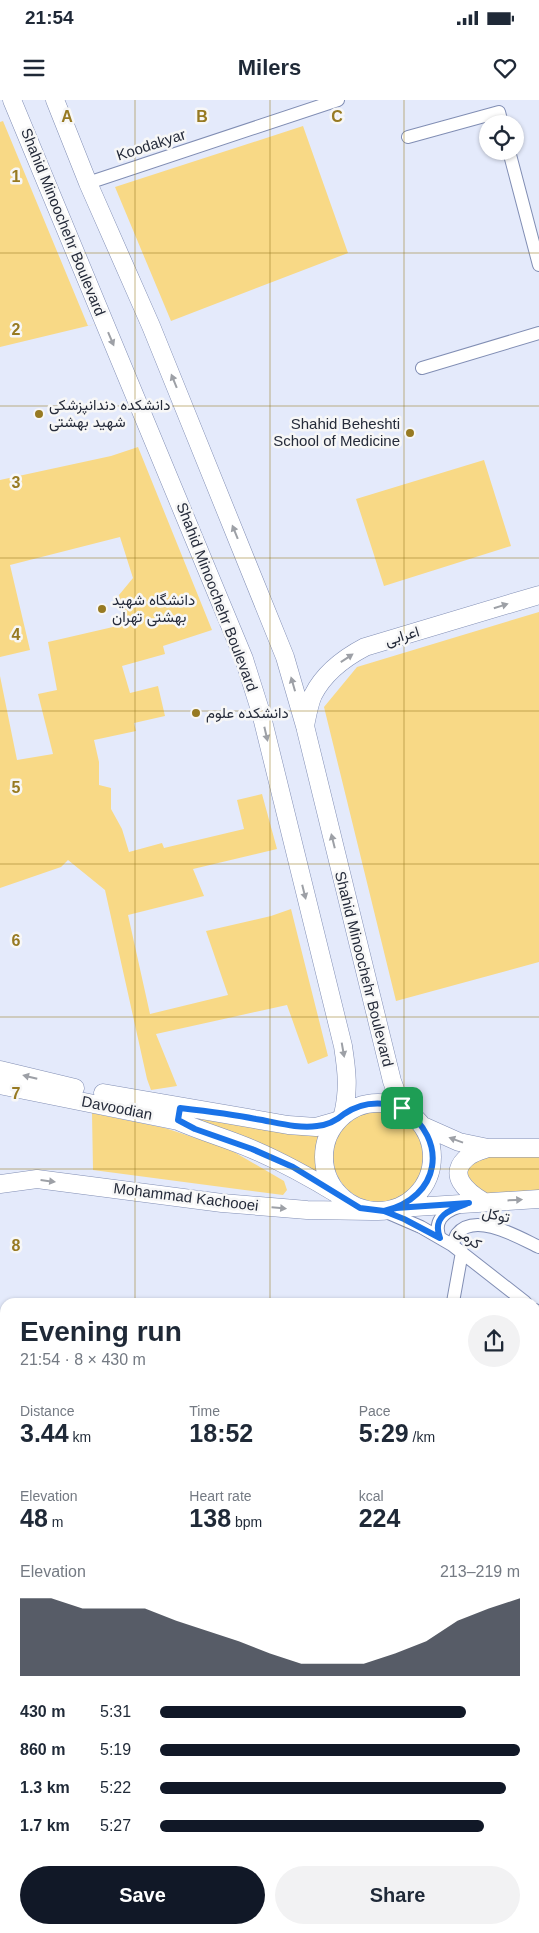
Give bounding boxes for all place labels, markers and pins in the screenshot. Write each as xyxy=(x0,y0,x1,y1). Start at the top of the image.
place label: دانشکده دندانپزشکی شهید بهشتی xyxy=(49,396,170,432)
marker: دانشکده دندانپزشکی شهید بهشتی xyxy=(33,408,45,420)
place label: Shahid Beheshti School of Medicine xyxy=(273,415,400,449)
marker: Shahid Beheshti School of Medicine xyxy=(404,427,416,439)
place label: دانشگاه شهید بهشتی تهران xyxy=(112,591,195,627)
marker: دانشگاه شهید بهشتی تهران xyxy=(96,603,108,615)
place label: دانشکده علوم xyxy=(206,704,289,723)
marker: دانشکده علوم xyxy=(190,707,202,719)
pin xyxy=(381,1087,423,1129)

